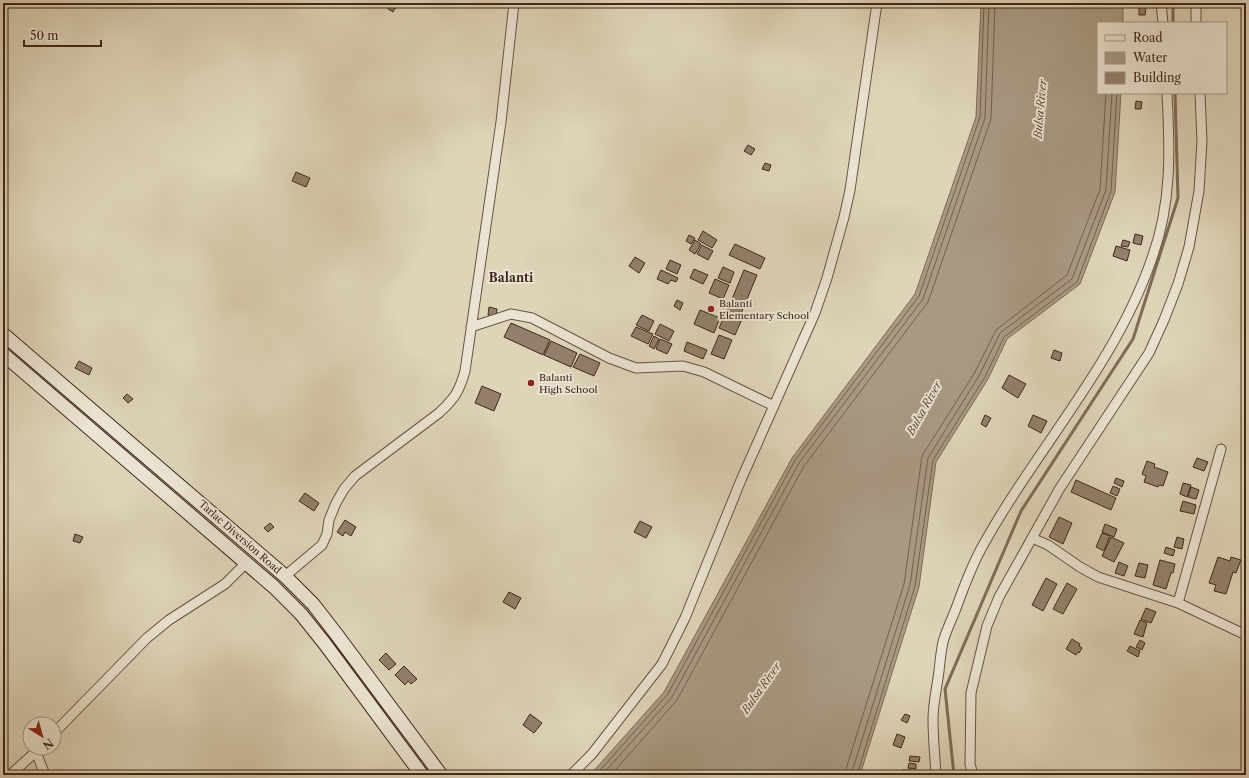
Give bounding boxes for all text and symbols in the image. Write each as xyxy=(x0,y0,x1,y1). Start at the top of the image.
scale bar xyxy=(24,22,101,48)
legend xyxy=(1097,22,1227,94)
text: 50 m xyxy=(30,28,59,43)
text: Road xyxy=(1133,30,1163,45)
text: Water xyxy=(1132,50,1167,65)
text: Building xyxy=(1133,70,1181,85)
water label: Bulsa River xyxy=(1030,78,1050,140)
district label: Balanti xyxy=(489,270,534,285)
place label: Balanti Elementary School xyxy=(719,297,809,322)
marker: Balanti Elementary School xyxy=(706,304,716,314)
place label: Balanti High School xyxy=(539,371,598,396)
marker: Balanti High School xyxy=(526,378,536,388)
water label: Bulsa River xyxy=(903,378,945,438)
street label: Tarlac Diversion Road xyxy=(196,498,284,576)
water label: Bulsa River xyxy=(738,659,784,717)
north arrow xyxy=(22,716,62,756)
text: N xyxy=(40,736,56,753)

